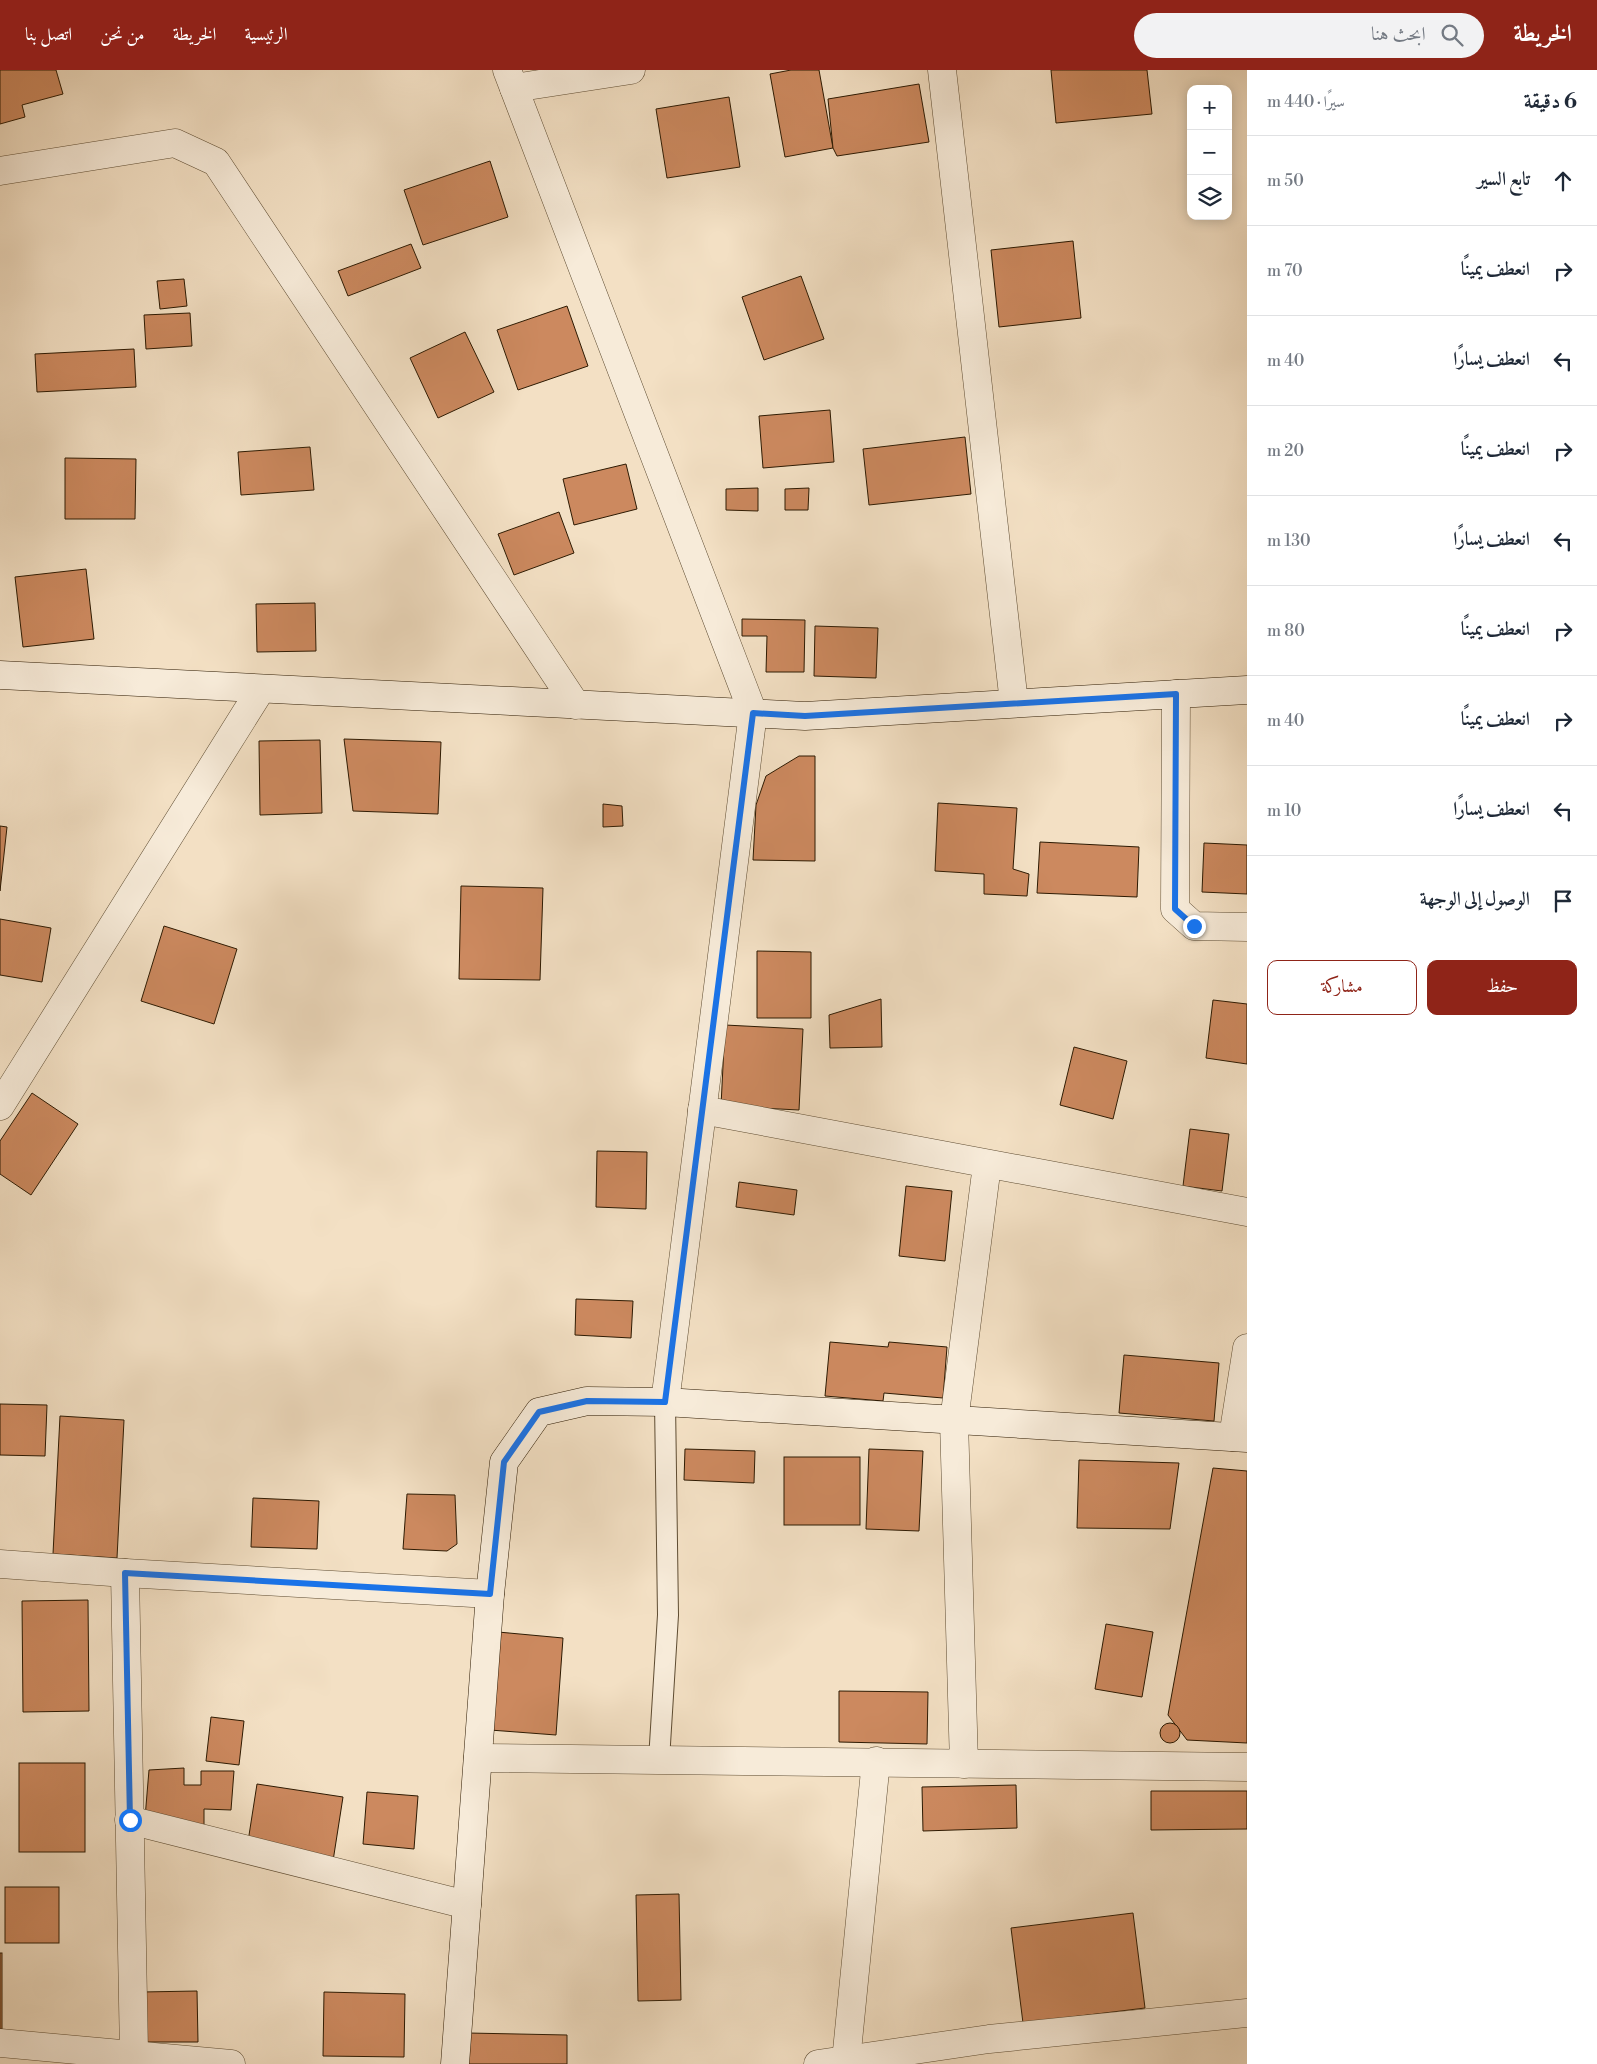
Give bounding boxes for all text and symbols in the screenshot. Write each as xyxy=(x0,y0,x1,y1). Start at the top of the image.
search box xyxy=(1134,13,1484,58)
text: الخريطة xyxy=(1514,19,1572,49)
icon: search xyxy=(1438,21,1466,49)
text: ابحث هنا xyxy=(1371,22,1426,46)
text: اتصل بنا xyxy=(25,23,72,46)
text: من نحن xyxy=(100,23,145,46)
text: الخريطة xyxy=(173,23,216,46)
text: الرئيسية xyxy=(244,23,288,46)
map controls xyxy=(1187,85,1232,220)
button: + xyxy=(1187,85,1232,130)
text: 6 دقيقة xyxy=(1524,89,1577,115)
text: سيرًا · 440 m xyxy=(1267,92,1345,112)
button: − xyxy=(1187,130,1232,175)
text: تابع السير xyxy=(1477,167,1530,191)
icon: ahead xyxy=(1549,167,1577,195)
text: 50 m xyxy=(1267,171,1304,191)
button: layers xyxy=(1187,175,1232,220)
text: انعطف يمينًا xyxy=(1461,257,1530,281)
icon: right xyxy=(1549,257,1577,285)
text: 70 m xyxy=(1267,261,1303,281)
text: انعطف يسارًا xyxy=(1453,347,1530,371)
icon: left xyxy=(1549,347,1577,375)
text: 40 m xyxy=(1267,351,1304,371)
text: انعطف يمينًا xyxy=(1461,437,1530,461)
icon: right xyxy=(1549,437,1577,465)
text: 20 m xyxy=(1267,441,1304,461)
text: انعطف يسارًا xyxy=(1453,527,1530,551)
icon: left xyxy=(1549,527,1577,555)
text: 130 m xyxy=(1267,531,1311,551)
text: انعطف يمينًا xyxy=(1461,617,1530,641)
icon: right xyxy=(1549,617,1577,645)
text: 80 m xyxy=(1267,621,1305,641)
text: انعطف يمينًا xyxy=(1461,707,1530,731)
icon: right xyxy=(1549,707,1577,735)
text: 40 m xyxy=(1267,711,1304,731)
text: انعطف يسارًا xyxy=(1453,797,1530,821)
icon: left xyxy=(1549,797,1577,825)
text: 10 m xyxy=(1267,801,1301,821)
text: الوصول إلى الوجهة xyxy=(1420,887,1530,911)
icon: arrive xyxy=(1549,887,1577,915)
route end xyxy=(1183,915,1206,938)
button: مشاركة xyxy=(1267,960,1417,1015)
button: حفظ xyxy=(1427,960,1577,1015)
route start xyxy=(119,1809,142,1832)

